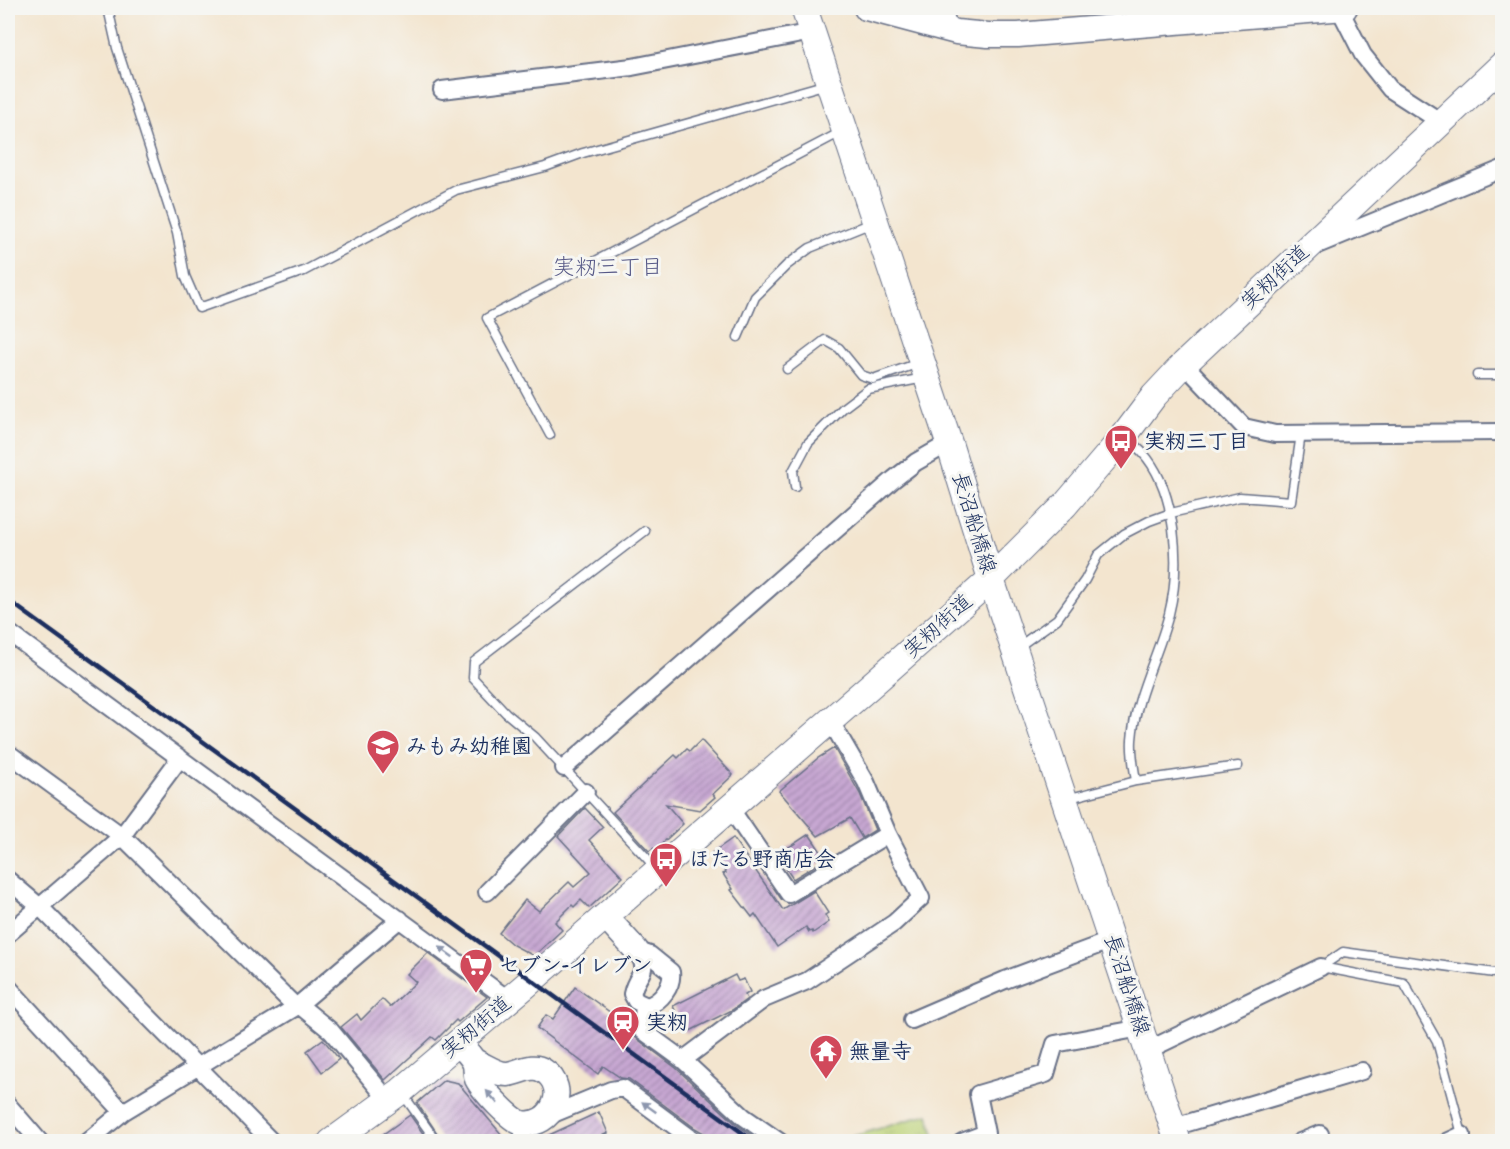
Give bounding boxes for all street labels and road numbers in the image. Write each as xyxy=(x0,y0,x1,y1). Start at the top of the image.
street label: 実籾街道 xyxy=(1234,238,1316,316)
street label: 長沼船橋線 xyxy=(945,469,1003,577)
street label: 実籾街道 xyxy=(897,587,979,665)
street label: 長沼船橋線 xyxy=(1097,931,1157,1039)
street label: 実籾街道 xyxy=(435,989,517,1065)

